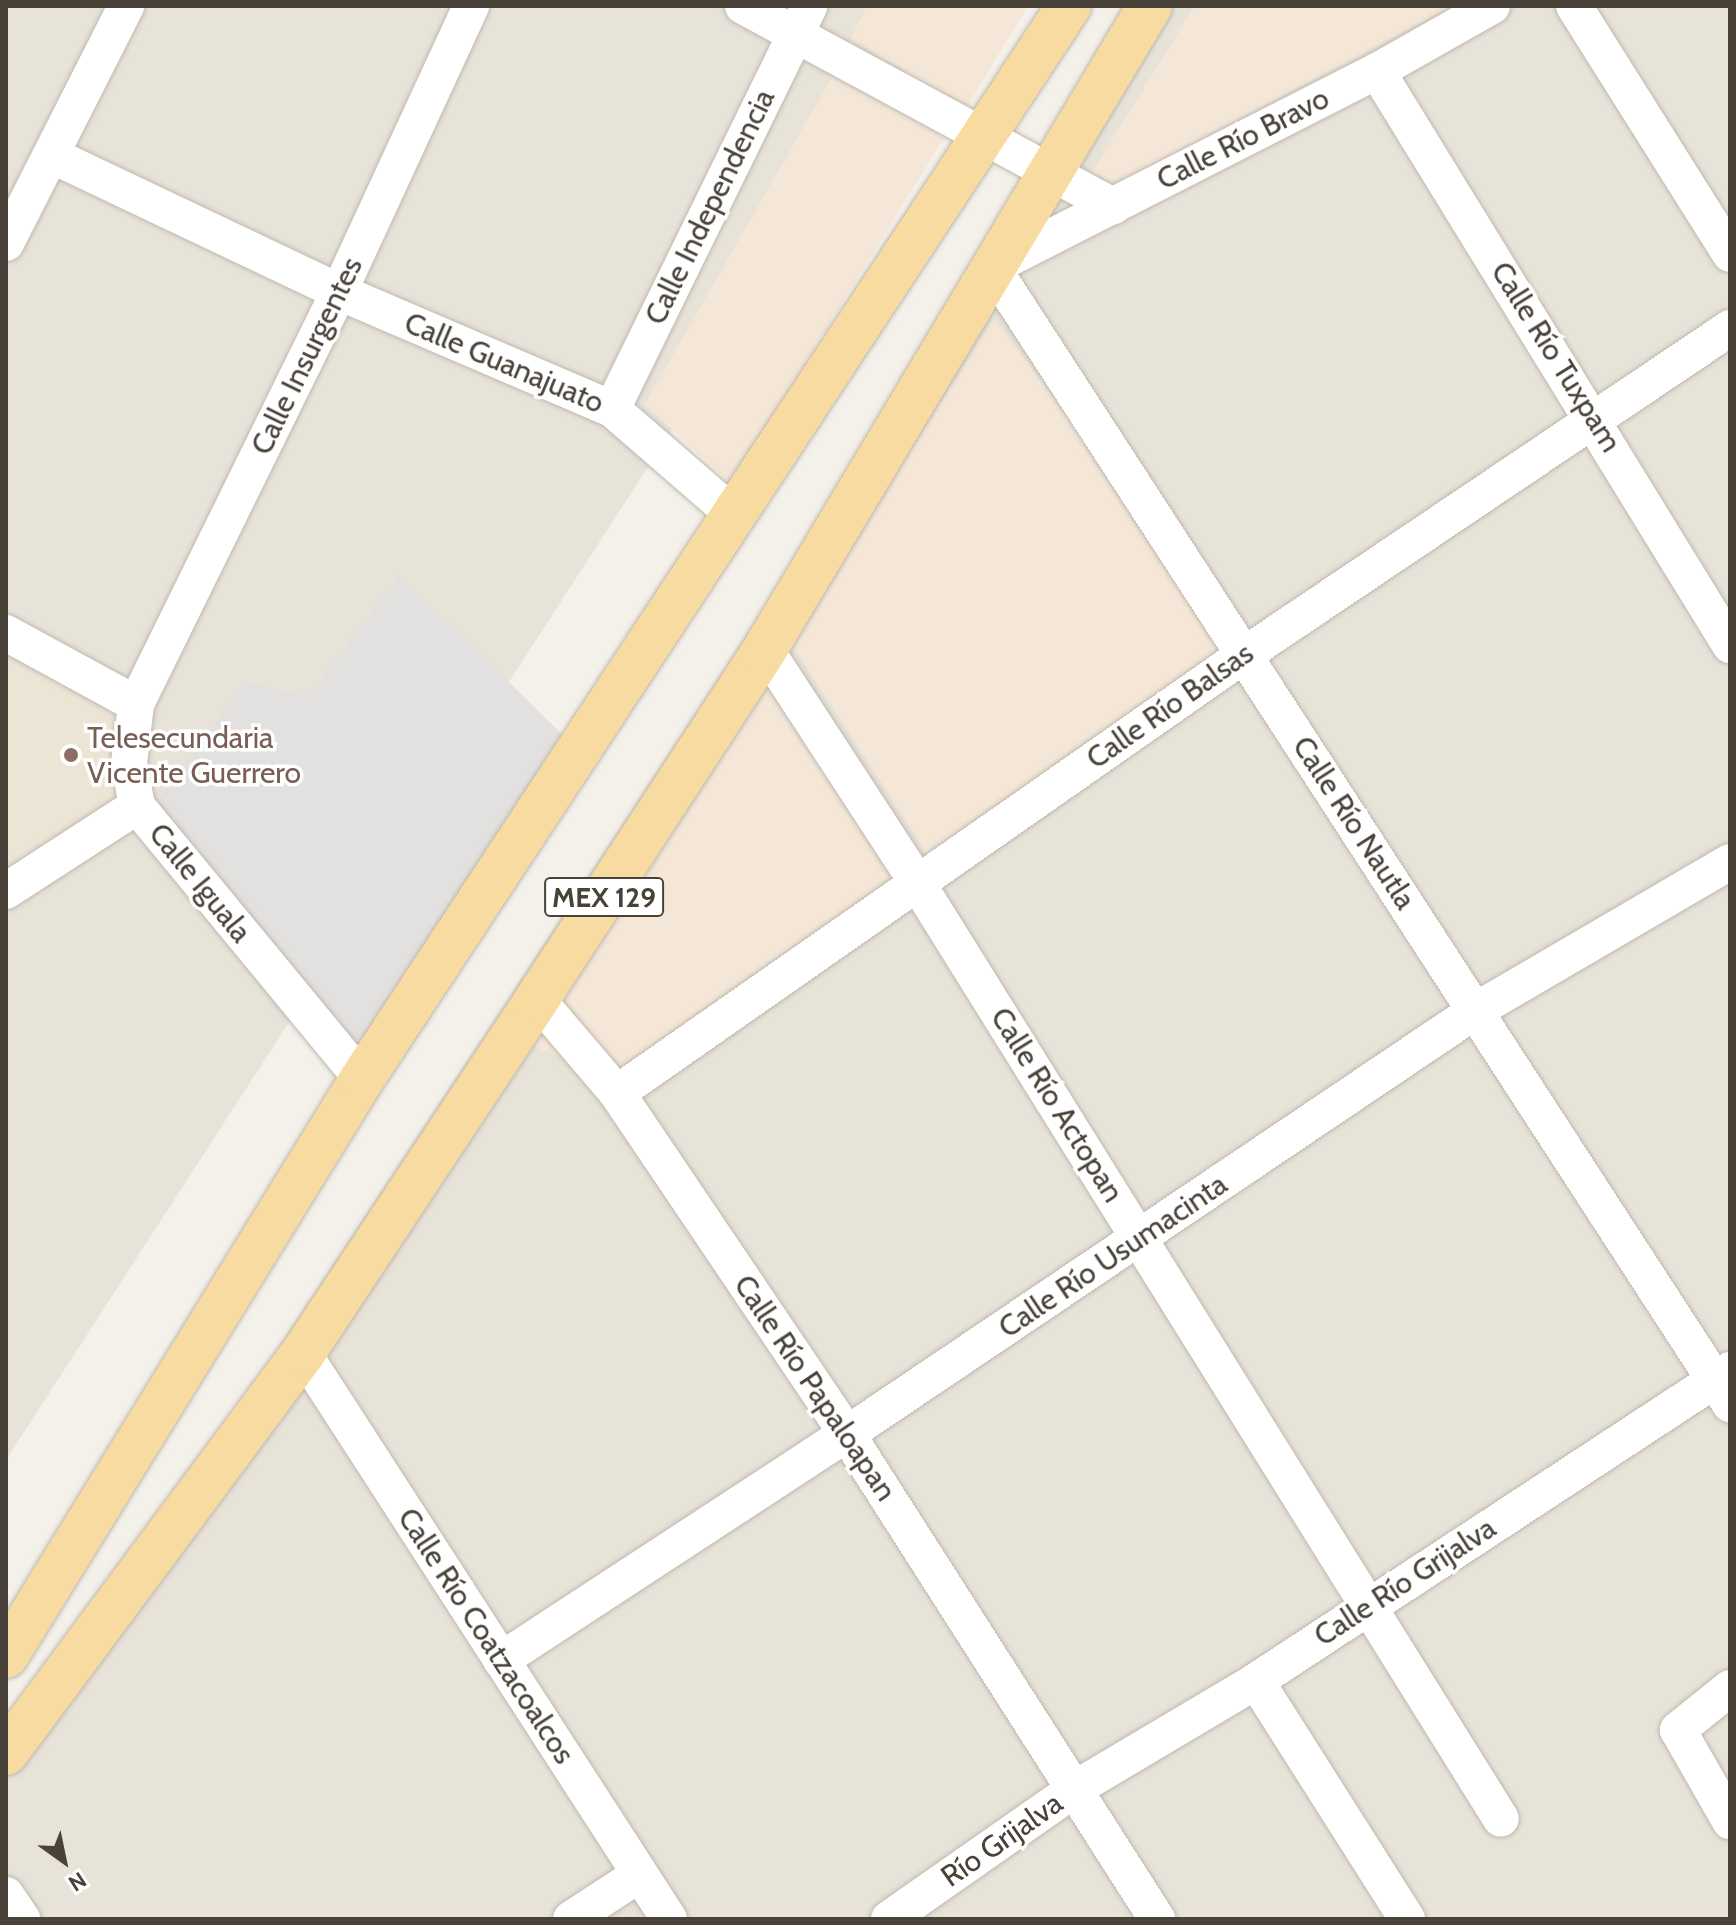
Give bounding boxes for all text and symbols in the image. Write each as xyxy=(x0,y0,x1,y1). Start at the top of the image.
street label: Calle Río Bravo xyxy=(1151,80,1335,198)
street label: Calle Independencia xyxy=(637,84,783,330)
street label: Calle Insurgentes xyxy=(244,251,370,461)
street label: Calle Río Tuxpam xyxy=(1483,255,1629,459)
street label: Calle Guanajuato xyxy=(399,305,609,421)
street label: Calle Río Balsas xyxy=(1080,635,1260,777)
place label: Telesecundaria Vicente Guerrero xyxy=(87,720,301,790)
street label: Calle Río Nautla xyxy=(1285,730,1423,916)
marker: Telesecundaria Vicente Guerrero xyxy=(62,746,80,764)
street label: Calle Iguala xyxy=(141,816,259,950)
road number: MEX 129 xyxy=(544,873,664,921)
street label: Calle Río Actopan xyxy=(983,1001,1131,1209)
street label: Calle Río Usumacinta xyxy=(992,1166,1234,1346)
street label: Calle Río Papaloapan xyxy=(726,1268,904,1508)
street label: Calle Río Coatzacoalcos xyxy=(390,1502,582,1770)
street label: Calle Río Grijalva xyxy=(1308,1510,1502,1654)
street label: Río Grijalva xyxy=(934,1785,1070,1895)
north arrow xyxy=(24,1821,104,1901)
text: N xyxy=(63,1866,91,1897)

